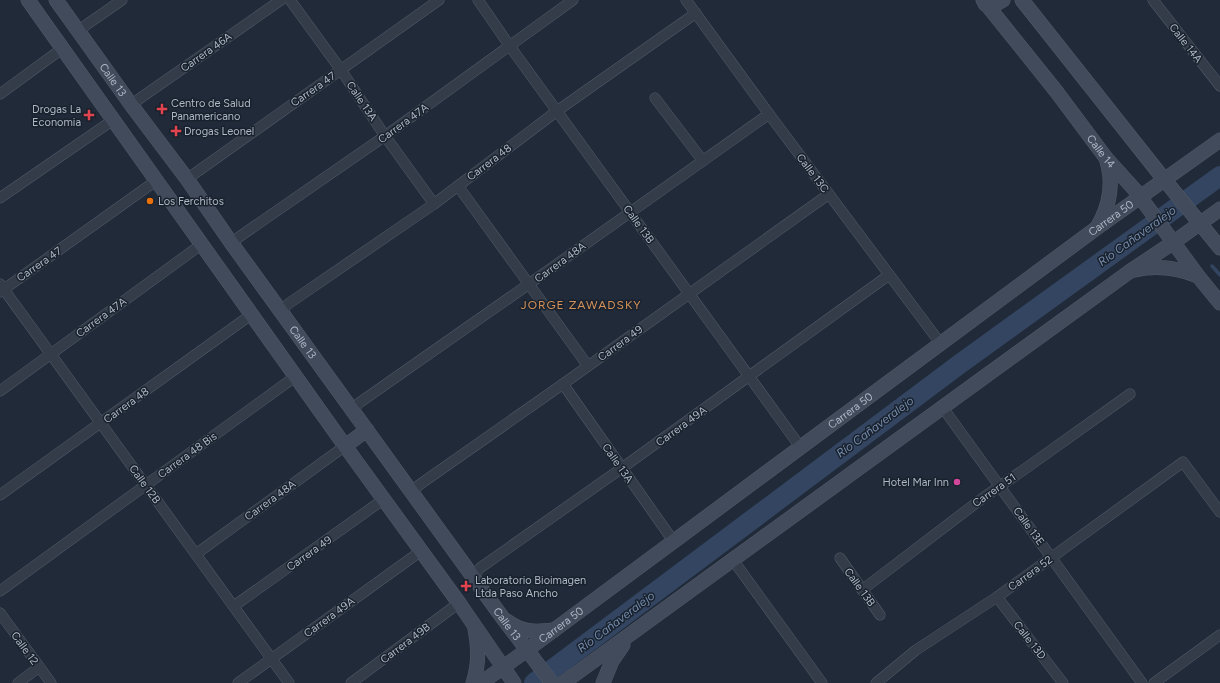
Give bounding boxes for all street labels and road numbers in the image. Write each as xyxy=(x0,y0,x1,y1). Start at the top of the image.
street label: Calle 14A xyxy=(1166,21,1205,66)
street label: Carrera 46A xyxy=(178,30,235,75)
street label: Calle 13 xyxy=(96,61,129,99)
street label: Carrera 47 xyxy=(288,69,338,110)
street label: Calle 13A xyxy=(344,79,380,124)
street label: Carrera 47A xyxy=(376,100,432,146)
street label: Calle 14 xyxy=(1084,132,1118,171)
street label: Carrera 48 xyxy=(464,141,514,183)
street label: Calle 13C xyxy=(794,151,832,195)
street label: Carrera 50 xyxy=(1086,198,1136,239)
street label: Calle 13B xyxy=(620,203,657,246)
street label: Carrera 48A xyxy=(532,239,589,285)
street label: Carrera 47 xyxy=(14,244,64,285)
street label: Carrera 47A xyxy=(74,294,130,340)
street label: Calle 13 xyxy=(286,323,319,361)
street label: Carrera 49 xyxy=(595,323,645,364)
street label: Carrera 48 xyxy=(101,385,152,426)
street label: Carrera 50 xyxy=(826,390,876,432)
street label: Carrera 49A xyxy=(653,403,710,449)
street label: Carrera 48 Bis xyxy=(155,430,219,481)
street label: Calle 13A xyxy=(599,441,636,486)
street label: Calle 12B xyxy=(126,462,163,506)
street label: Carrera 51 xyxy=(970,471,1018,510)
street label: Carrera 48A xyxy=(242,477,299,523)
street label: Calle 13E xyxy=(1010,505,1047,548)
street label: Carrera 49 xyxy=(284,533,334,574)
street label: Carrera 52 xyxy=(1006,553,1055,594)
street label: Calle 13B xyxy=(841,566,878,609)
street label: Carrera 49A xyxy=(301,594,358,640)
street label: Carrera 50 xyxy=(536,604,586,646)
street label: Calle 13 xyxy=(490,605,523,643)
street label: Calle 13D xyxy=(1011,618,1049,662)
street label: Carrera 49B xyxy=(378,620,433,666)
street label: Calle 12 xyxy=(8,629,41,667)

